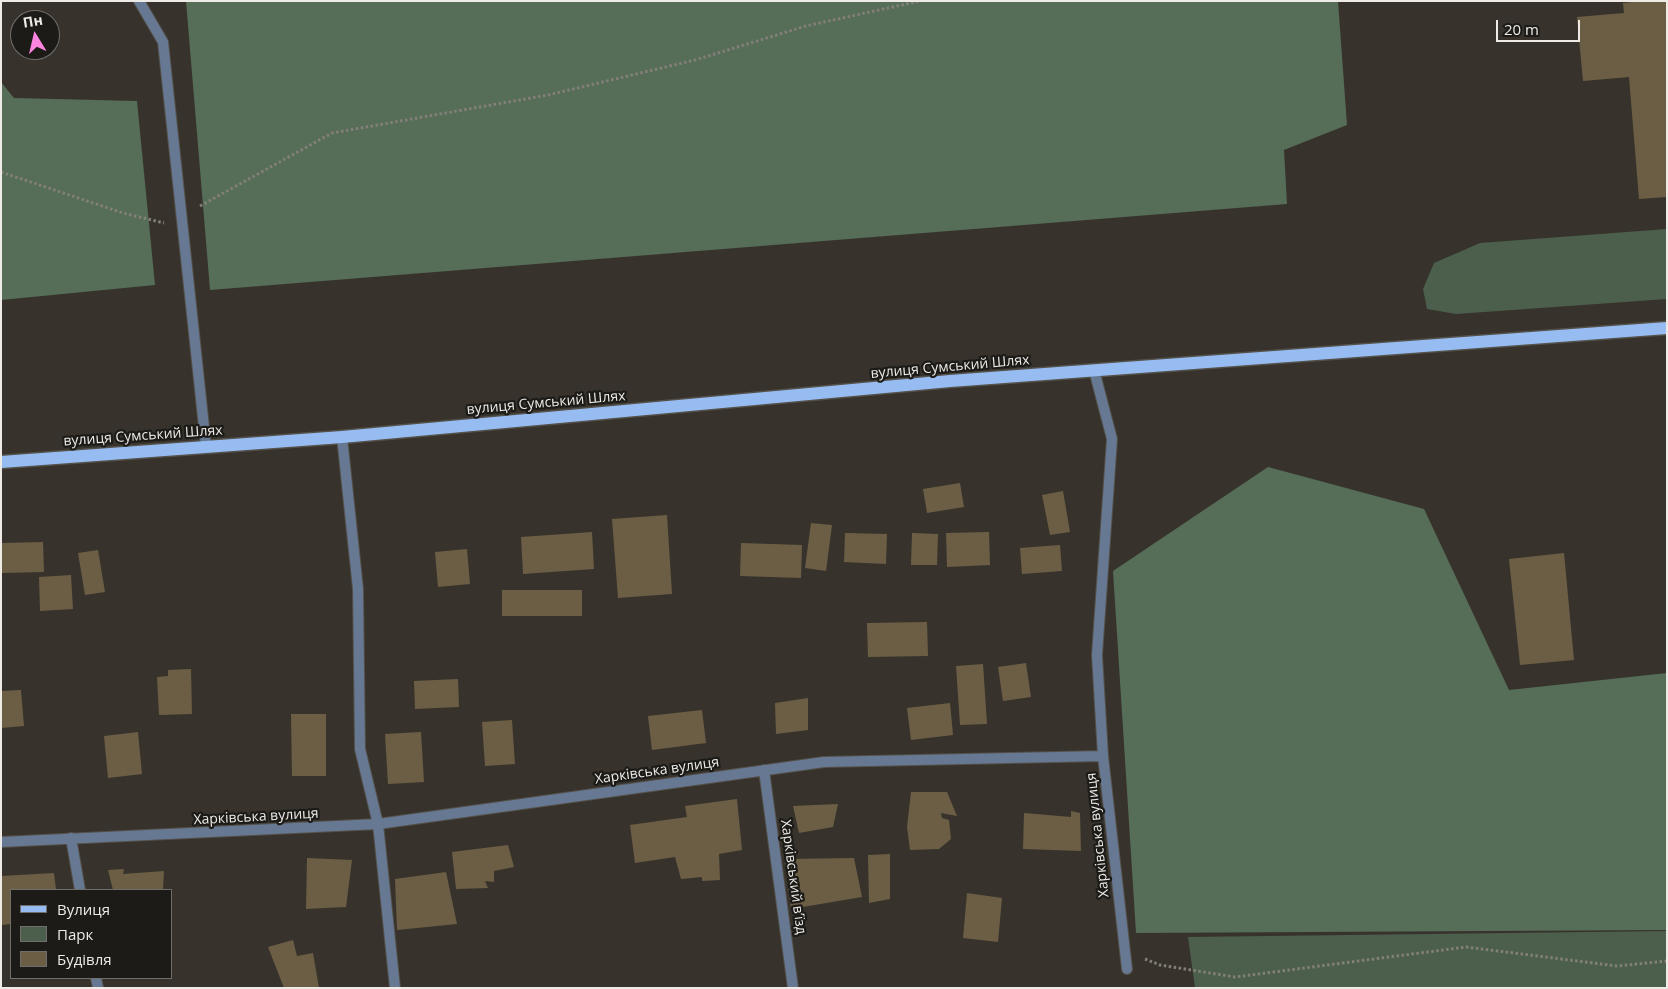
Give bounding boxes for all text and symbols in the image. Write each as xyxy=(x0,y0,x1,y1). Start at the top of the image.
north arrow xyxy=(10,10,60,60)
text: Пн xyxy=(22,10,44,32)
scale bar xyxy=(1498,10,1582,42)
text: 20 m xyxy=(1504,19,1539,39)
street label: вулиця Сумський Шлях xyxy=(870,352,1030,382)
street label: вулиця Сумський Шлях xyxy=(466,388,626,418)
street label: вулиця Сумський Шлях xyxy=(63,422,223,450)
street label: Харківська вулиця xyxy=(594,754,720,788)
street label: Харківська вулиця xyxy=(1083,772,1113,898)
street label: Харківська вулиця xyxy=(193,805,319,829)
street label: Харківський в’їзд xyxy=(777,819,809,935)
legend xyxy=(10,889,172,979)
text: Вулиця xyxy=(57,899,110,919)
text: Парк xyxy=(57,924,93,944)
text: Будівля xyxy=(57,949,112,969)

